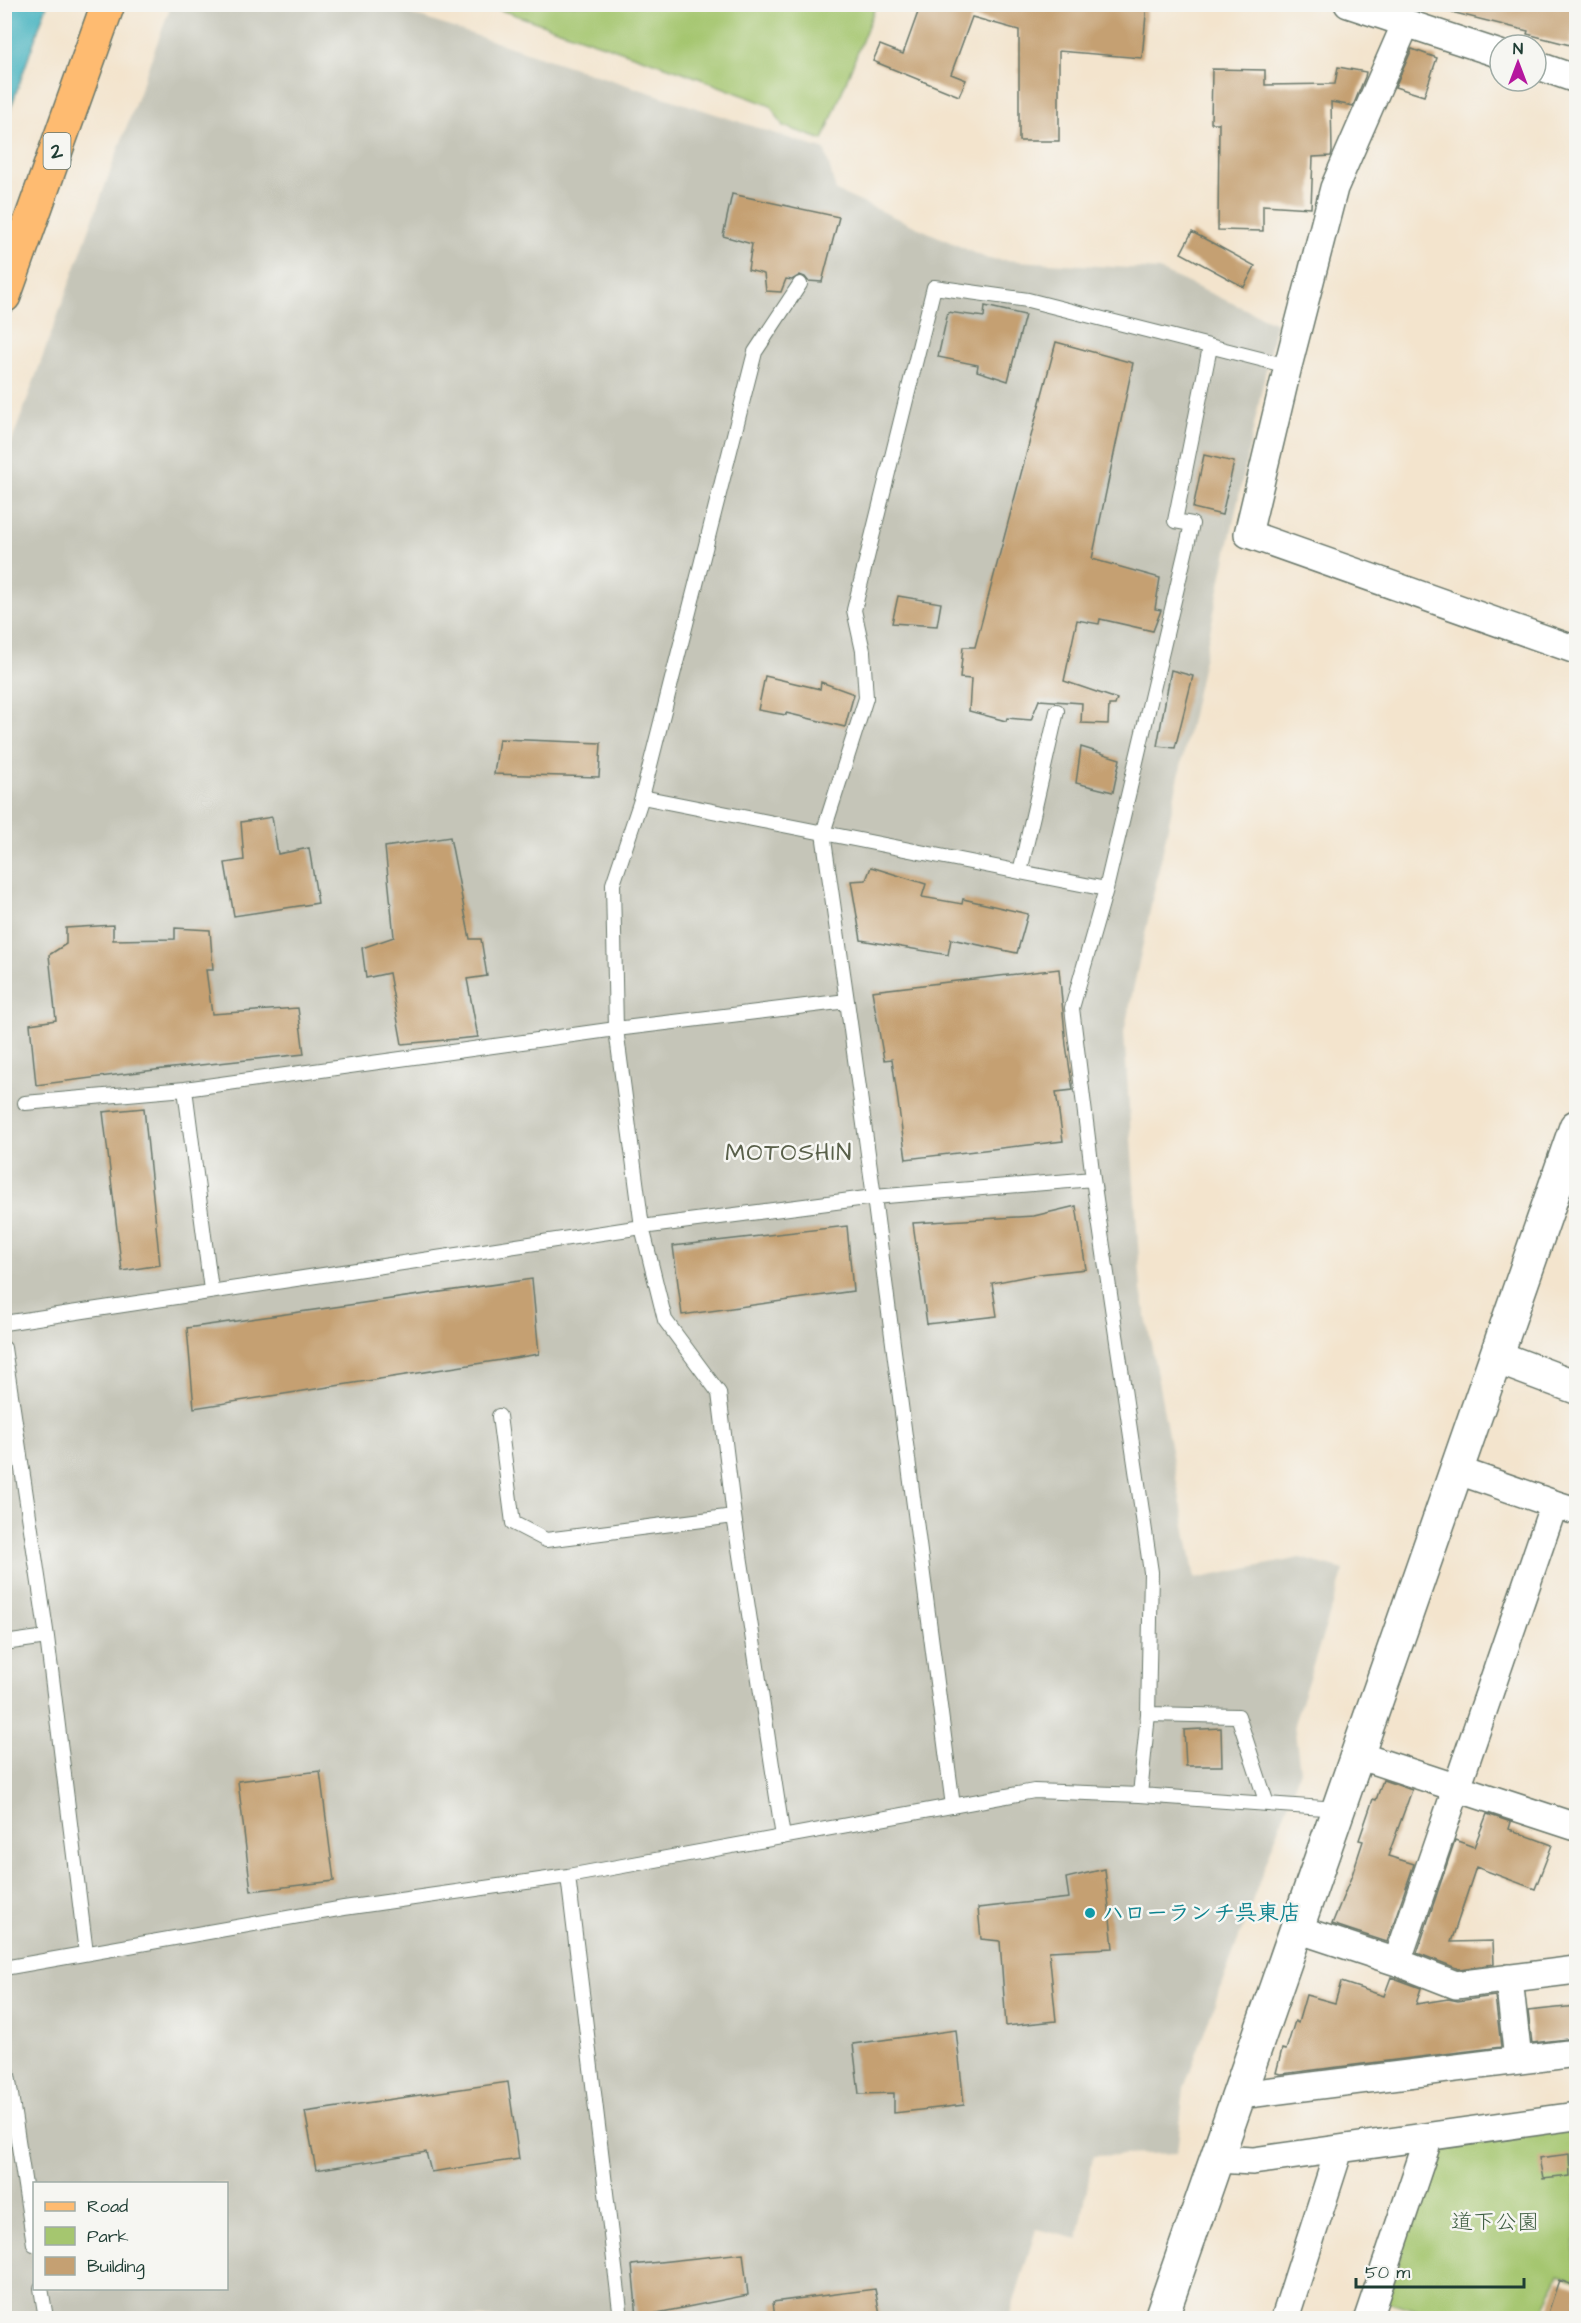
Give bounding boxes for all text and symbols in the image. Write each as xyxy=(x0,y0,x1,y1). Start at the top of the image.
north arrow xyxy=(1488,33,1548,93)
text: N xyxy=(1513,38,1523,60)
road number: 2 xyxy=(44,133,70,169)
district label: MOTOSHIN xyxy=(725,1136,853,1170)
place label: ハローランチ呉東店 xyxy=(1102,1898,1301,1929)
marker: ハローランチ呉東店 xyxy=(1083,1906,1097,1920)
legend xyxy=(33,2182,228,2290)
text: Road xyxy=(87,2194,128,2219)
park label: 道下公園 xyxy=(1451,2207,1539,2238)
text: Park xyxy=(87,2224,129,2249)
scale bar xyxy=(1356,2251,1524,2289)
text: Building xyxy=(87,2254,145,2280)
text: 50 m xyxy=(1365,2260,1410,2285)

